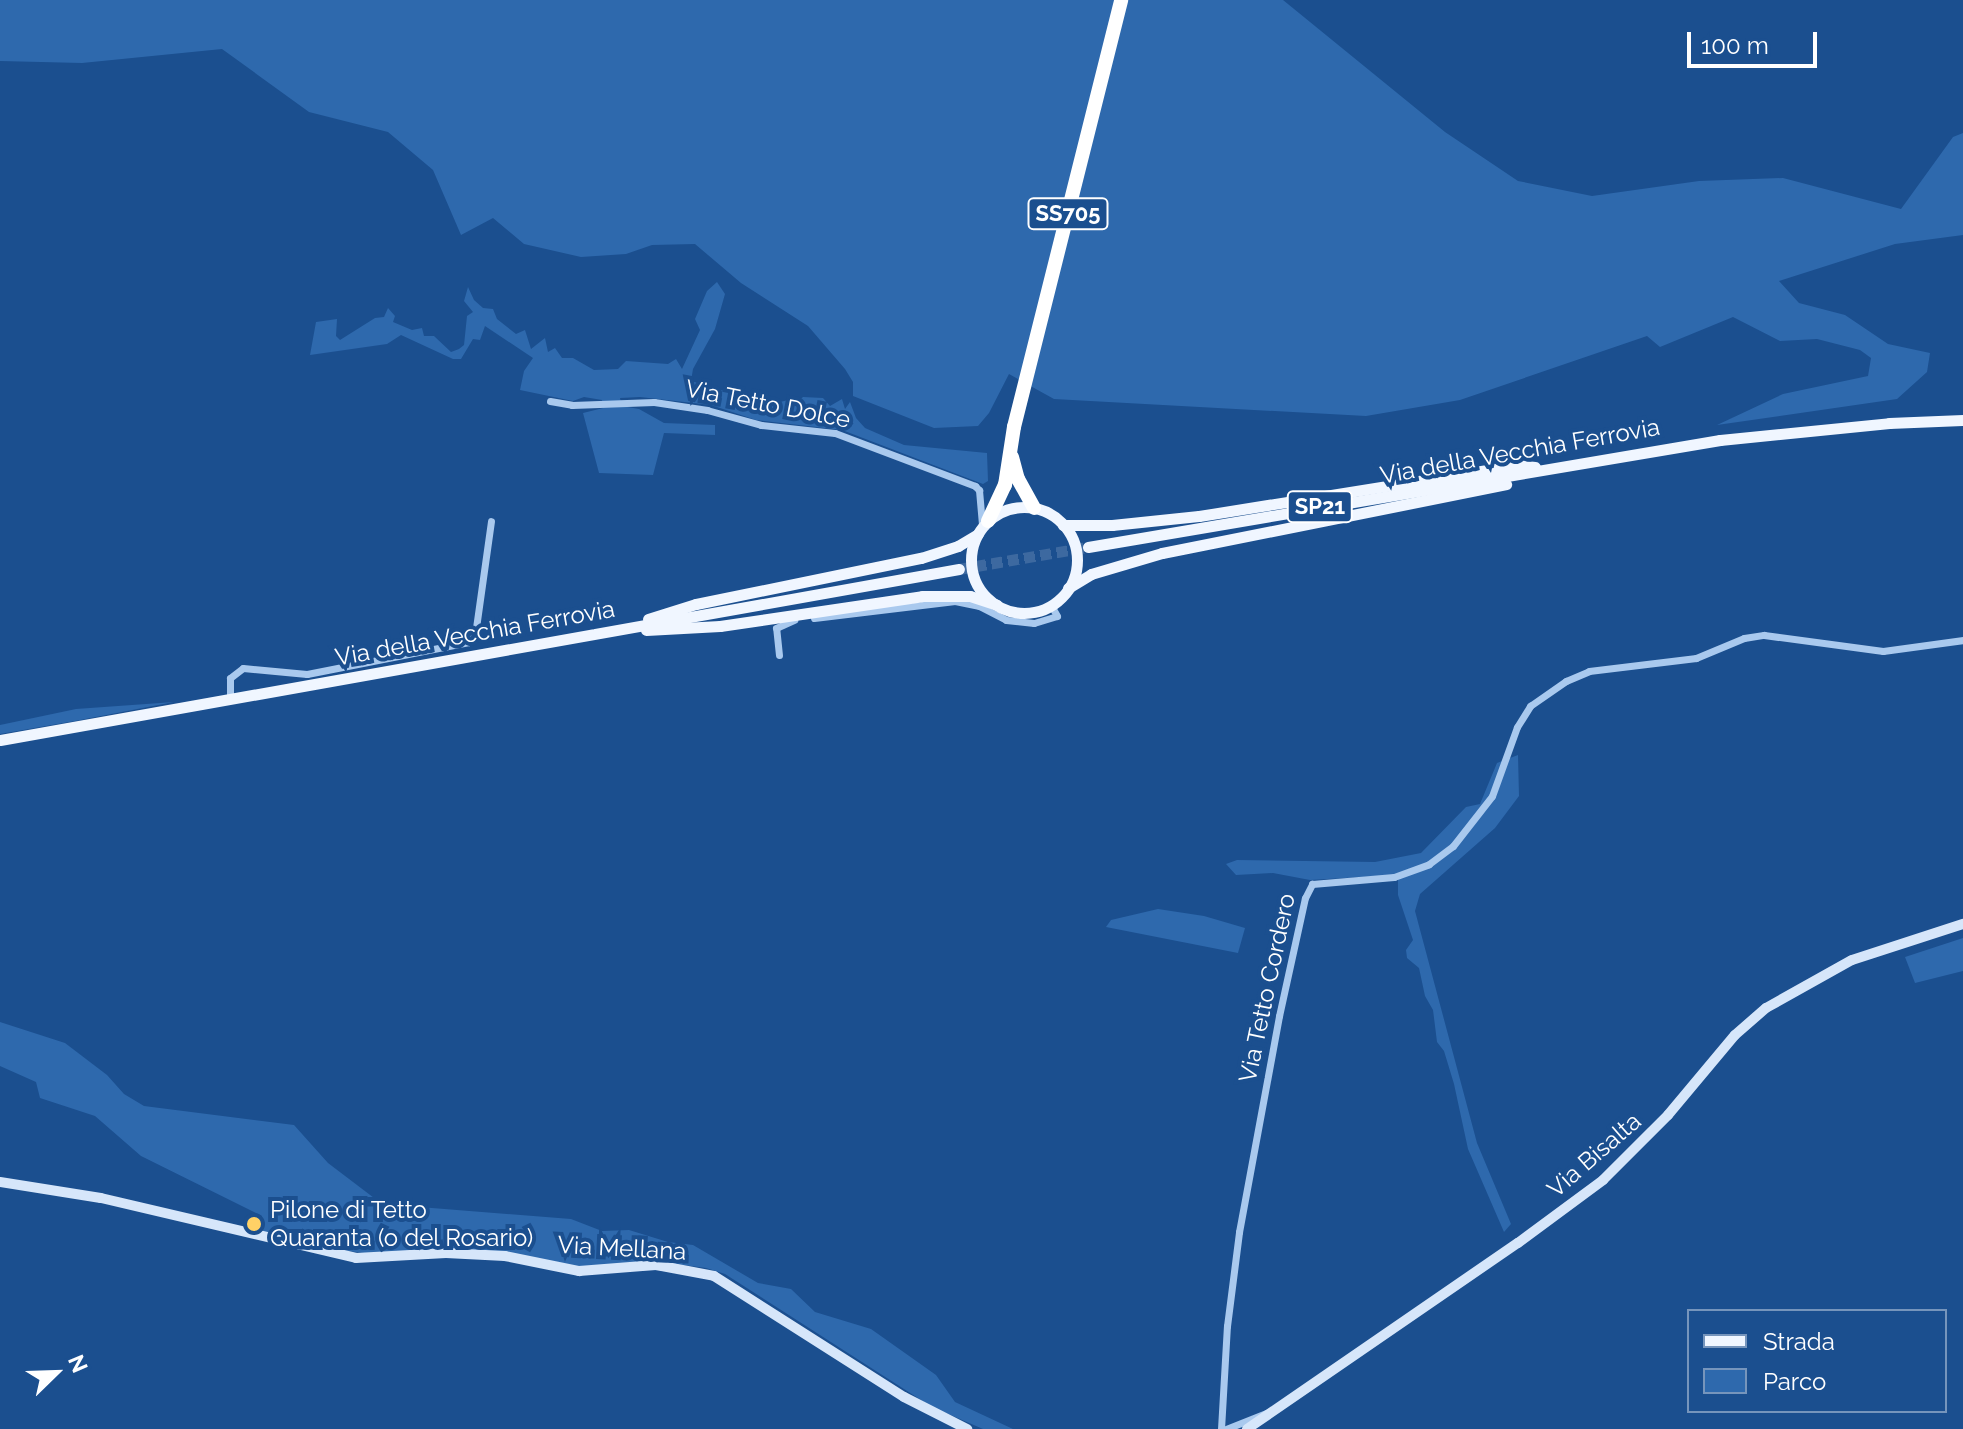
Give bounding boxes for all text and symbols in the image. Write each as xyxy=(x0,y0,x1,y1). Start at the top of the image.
scale bar xyxy=(1691,16,1821,66)
text: 100 m xyxy=(1701,31,1769,60)
road number: SS705 xyxy=(1026,196,1110,232)
street label: Via Tetto Dolce xyxy=(683,374,853,434)
street label: Via della Vecchia Ferrovia xyxy=(1378,412,1662,490)
road number: SP21 xyxy=(1286,489,1354,525)
street label: Via della Vecchia Ferrovia xyxy=(333,594,617,672)
street label: Via Tetto Cordero xyxy=(1233,891,1301,1085)
street label: Via Bisalta xyxy=(1541,1107,1647,1203)
place label: Pilone di Tetto Quaranta (o del Rosario) xyxy=(270,1196,534,1252)
marker: Pilone di Tetto Quaranta (o del Rosario) xyxy=(245,1215,263,1233)
street label: Via Mellana xyxy=(557,1230,687,1266)
legend xyxy=(1687,1309,1947,1413)
text: Strada xyxy=(1763,1327,1835,1356)
north arrow xyxy=(16,1333,96,1413)
text: N xyxy=(63,1351,93,1376)
text: Parco xyxy=(1763,1367,1826,1396)

